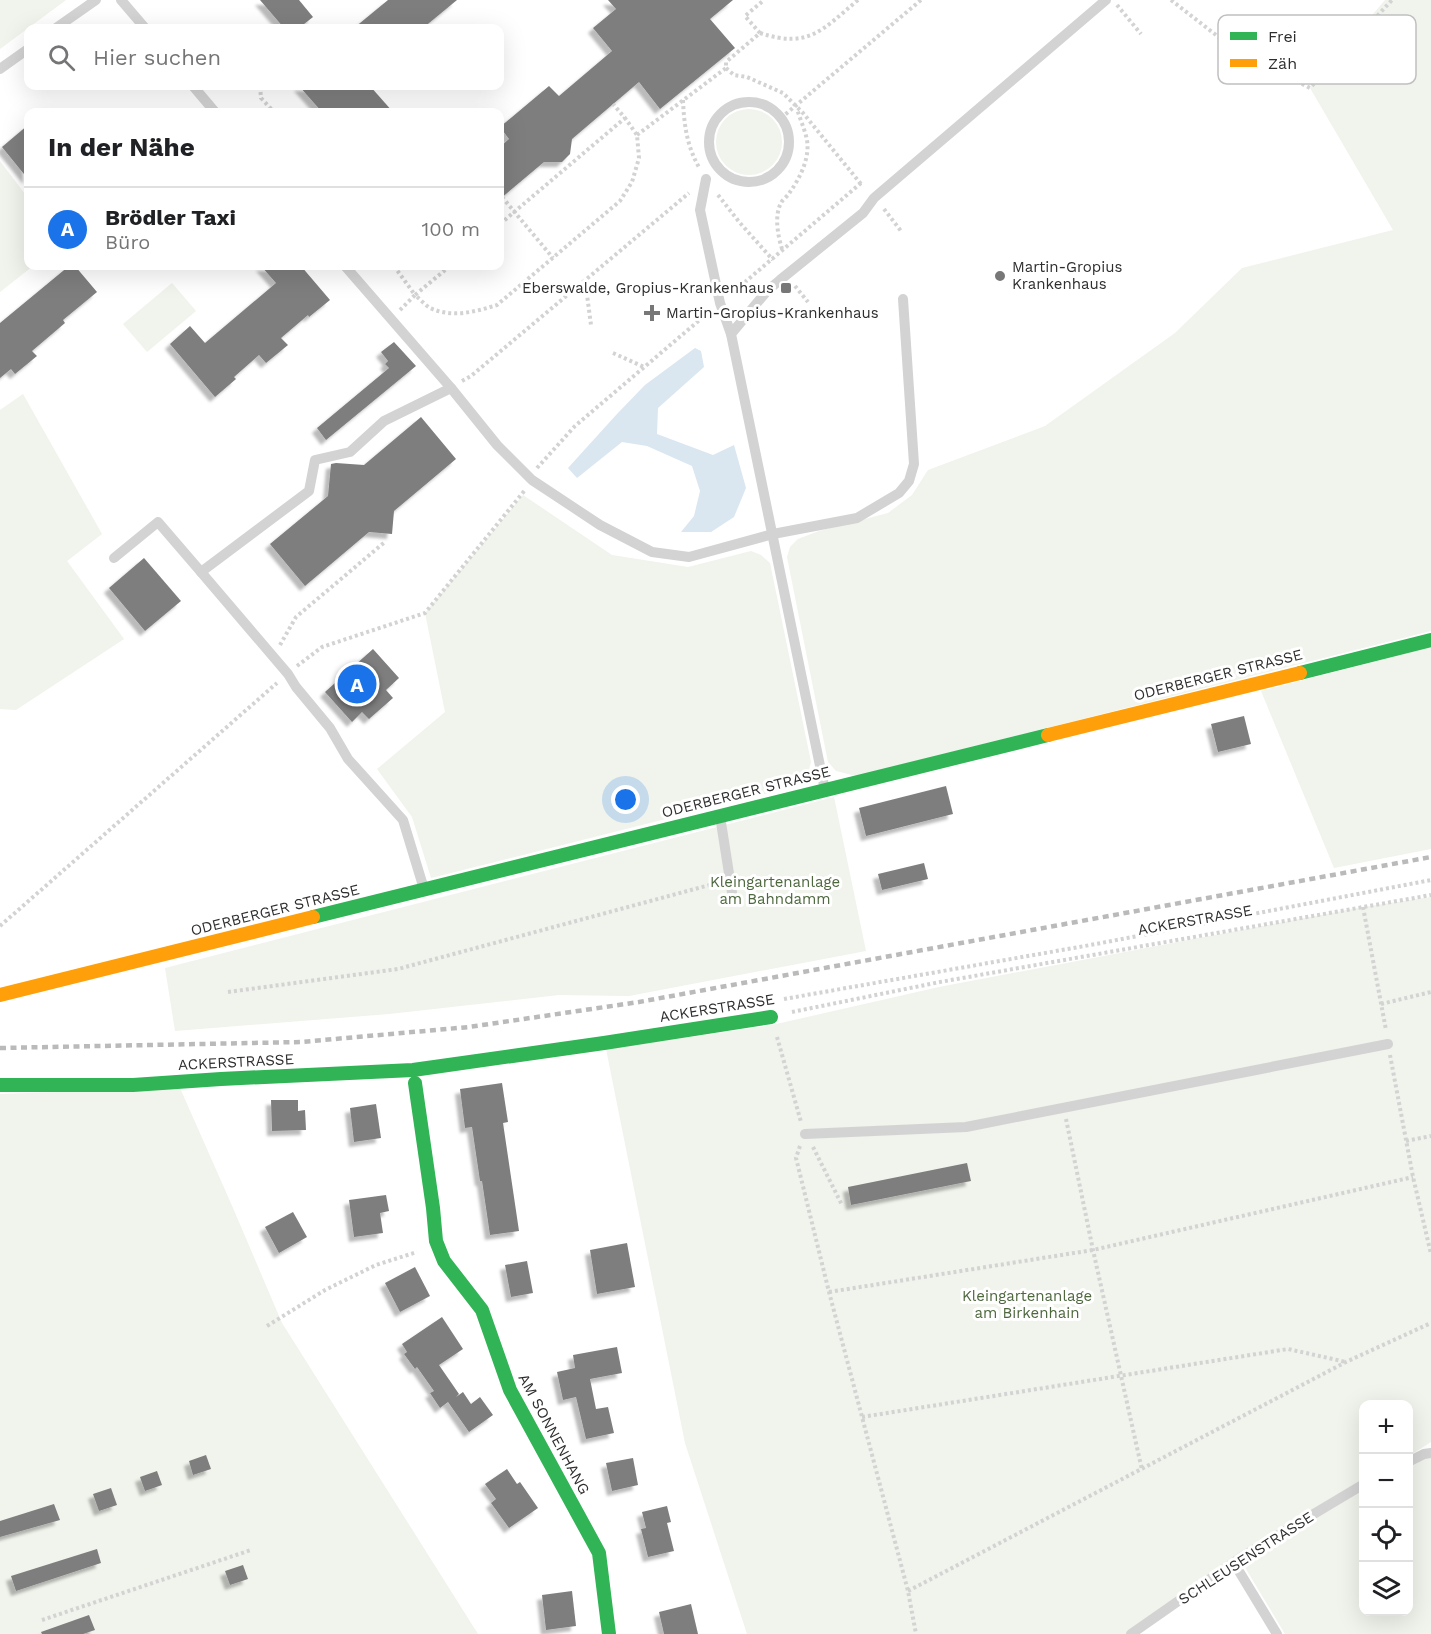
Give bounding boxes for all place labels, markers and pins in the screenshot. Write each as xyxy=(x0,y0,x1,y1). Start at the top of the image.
place label: Martin-Gropius Krankenhaus xyxy=(1012,258,1122,293)
marker: Martin-Gropius Krankenhaus xyxy=(993,269,1007,283)
place label: Eberswalde, Gropius-Krankenhaus xyxy=(522,279,774,297)
marker: Eberswalde, Gropius-Krankenhaus xyxy=(779,281,793,295)
marker: Martin-Gropius-Krankenhaus xyxy=(643,304,661,322)
place label: Martin-Gropius-Krankenhaus xyxy=(666,304,879,322)
pin: A xyxy=(338,662,376,706)

